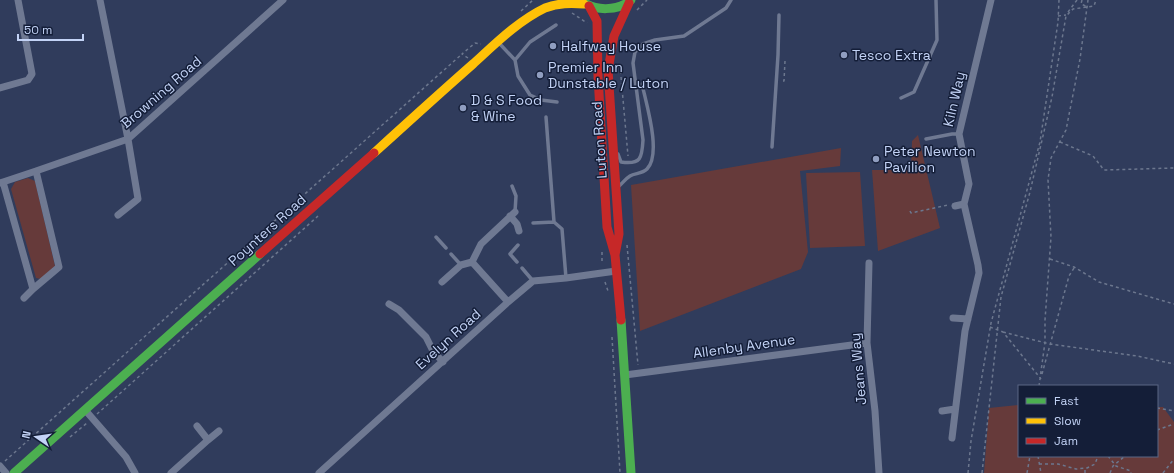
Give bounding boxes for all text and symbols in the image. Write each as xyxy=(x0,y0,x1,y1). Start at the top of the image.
scale bar xyxy=(18,16,83,42)
text: 50 m xyxy=(24,22,52,38)
place label: Halfway House xyxy=(561,37,661,55)
marker: Halfway House xyxy=(548,41,558,51)
place label: Tesco Extra xyxy=(852,46,931,64)
marker: Tesco Extra xyxy=(839,50,849,60)
street label: Browning Road xyxy=(117,52,205,132)
place label: Premier Inn Dunstable / Luton xyxy=(548,58,669,92)
marker: Premier Inn Dunstable / Luton xyxy=(535,70,545,80)
street label: Kiln Way xyxy=(939,70,969,128)
place label: D & S Food & Wine xyxy=(471,91,542,125)
street label: Luton Road xyxy=(587,101,611,179)
marker: D & S Food & Wine xyxy=(458,103,468,113)
place label: Peter Newton Pavilion xyxy=(884,142,976,176)
marker: Peter Newton Pavilion xyxy=(871,154,881,164)
street label: Poynters Road xyxy=(224,190,310,270)
street label: Evelyn Road xyxy=(412,305,484,373)
street label: Allenby Avenue xyxy=(692,330,796,362)
street label: Jeans Way xyxy=(846,332,870,406)
legend xyxy=(1018,385,1158,457)
text: Fast xyxy=(1054,393,1079,409)
text: Slow xyxy=(1054,413,1081,429)
north arrow xyxy=(16,417,56,457)
text: N xyxy=(19,430,34,440)
text: Jam xyxy=(1054,433,1078,449)

